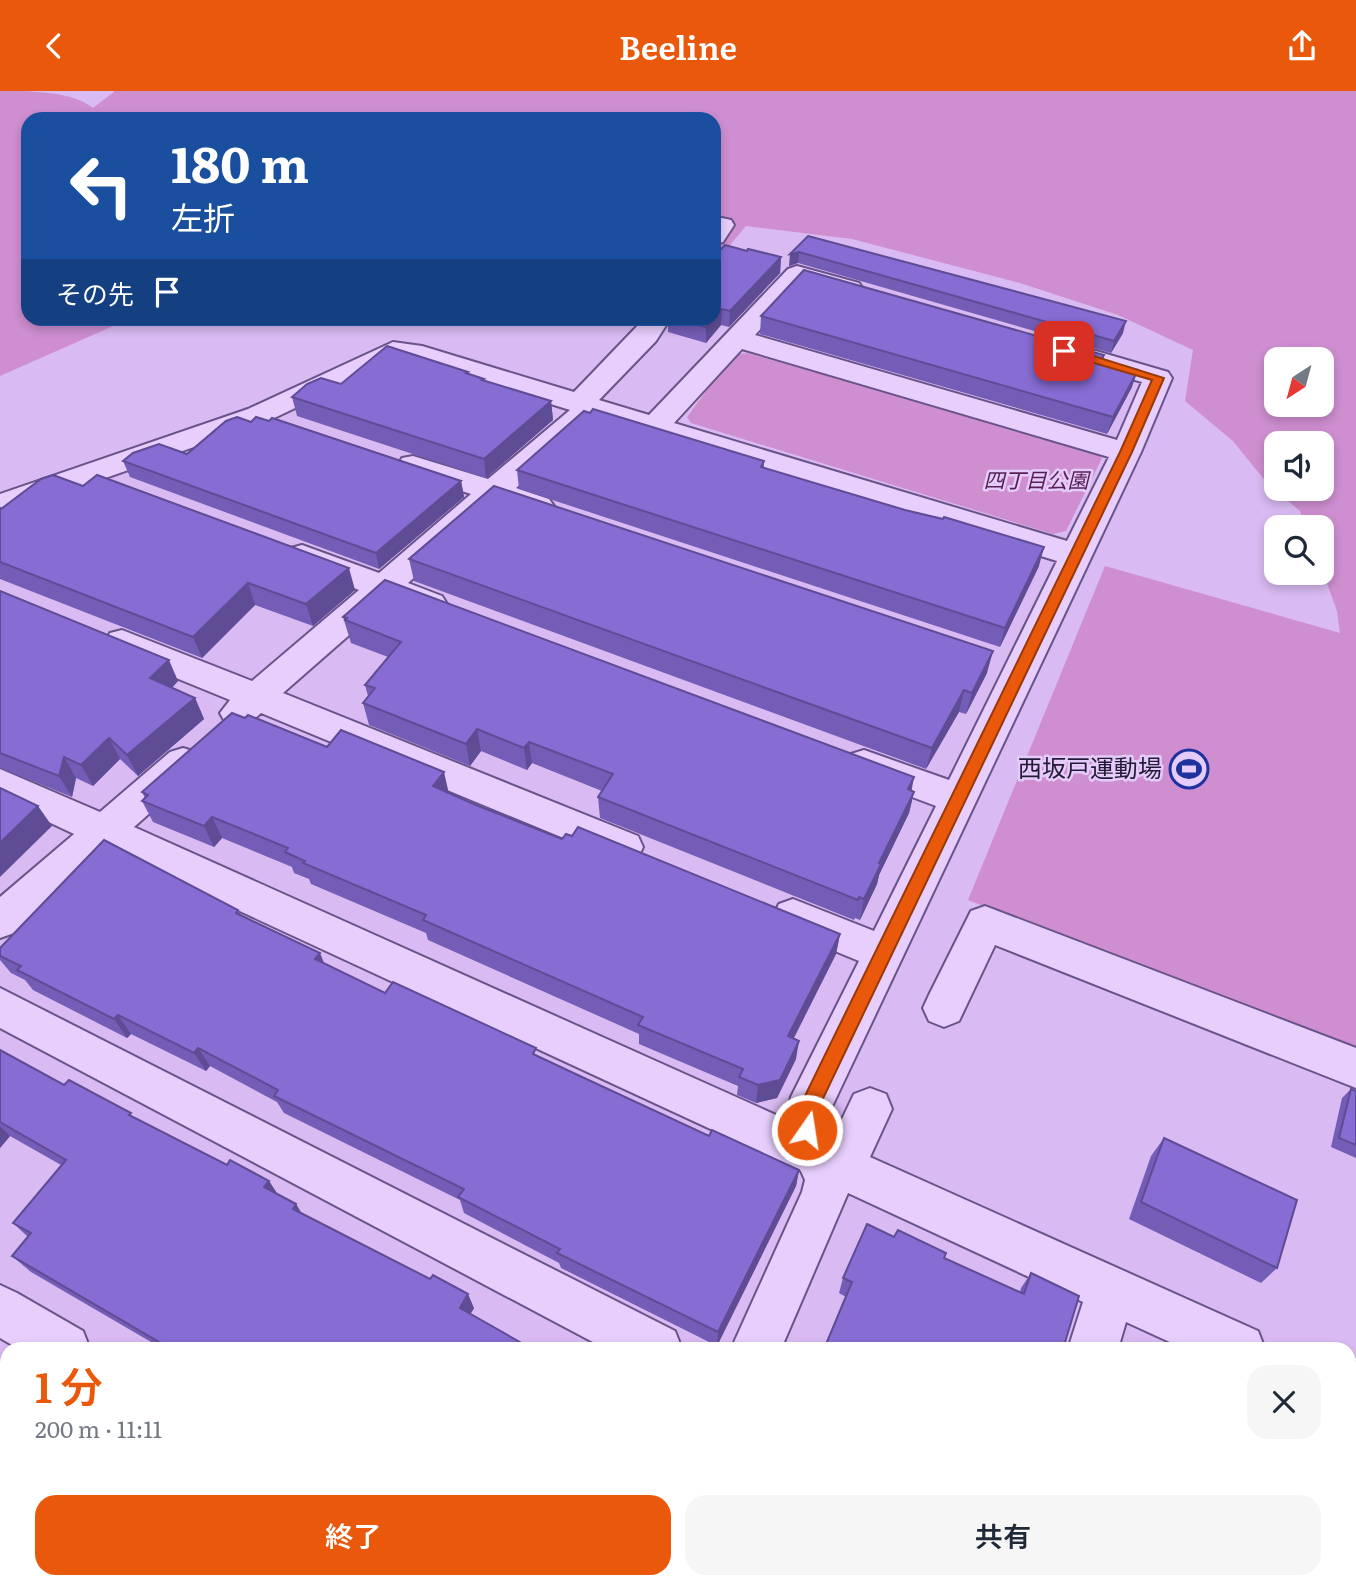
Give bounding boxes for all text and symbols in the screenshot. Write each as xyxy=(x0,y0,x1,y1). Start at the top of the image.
text: Beeline xyxy=(619,22,737,70)
icon: back xyxy=(35,27,73,65)
icon: share xyxy=(1283,27,1321,65)
text: 180 m xyxy=(171,125,309,198)
icon: left xyxy=(56,140,147,231)
text: 左折 xyxy=(171,192,235,240)
text: その先 xyxy=(56,273,134,312)
icon: arrive xyxy=(148,273,186,311)
pin xyxy=(1034,321,1094,381)
icon: arrive xyxy=(1045,332,1083,370)
north arrow xyxy=(1264,347,1334,417)
map controls xyxy=(1264,347,1334,585)
button: sound xyxy=(1264,431,1334,501)
park label: 四丁目公園 xyxy=(984,463,1091,494)
button: search xyxy=(1264,515,1334,585)
sports icon: 西坂戸運動場 xyxy=(1168,748,1210,790)
place label: 西坂戸運動場 xyxy=(1018,749,1162,784)
position arrow xyxy=(770,1093,844,1167)
text: 1 分 xyxy=(35,1354,103,1416)
button: close xyxy=(1247,1365,1321,1439)
text: 200 m · 11:11 xyxy=(35,1411,162,1445)
button: 終了 xyxy=(35,1495,671,1575)
button: 共有 xyxy=(685,1495,1321,1575)

